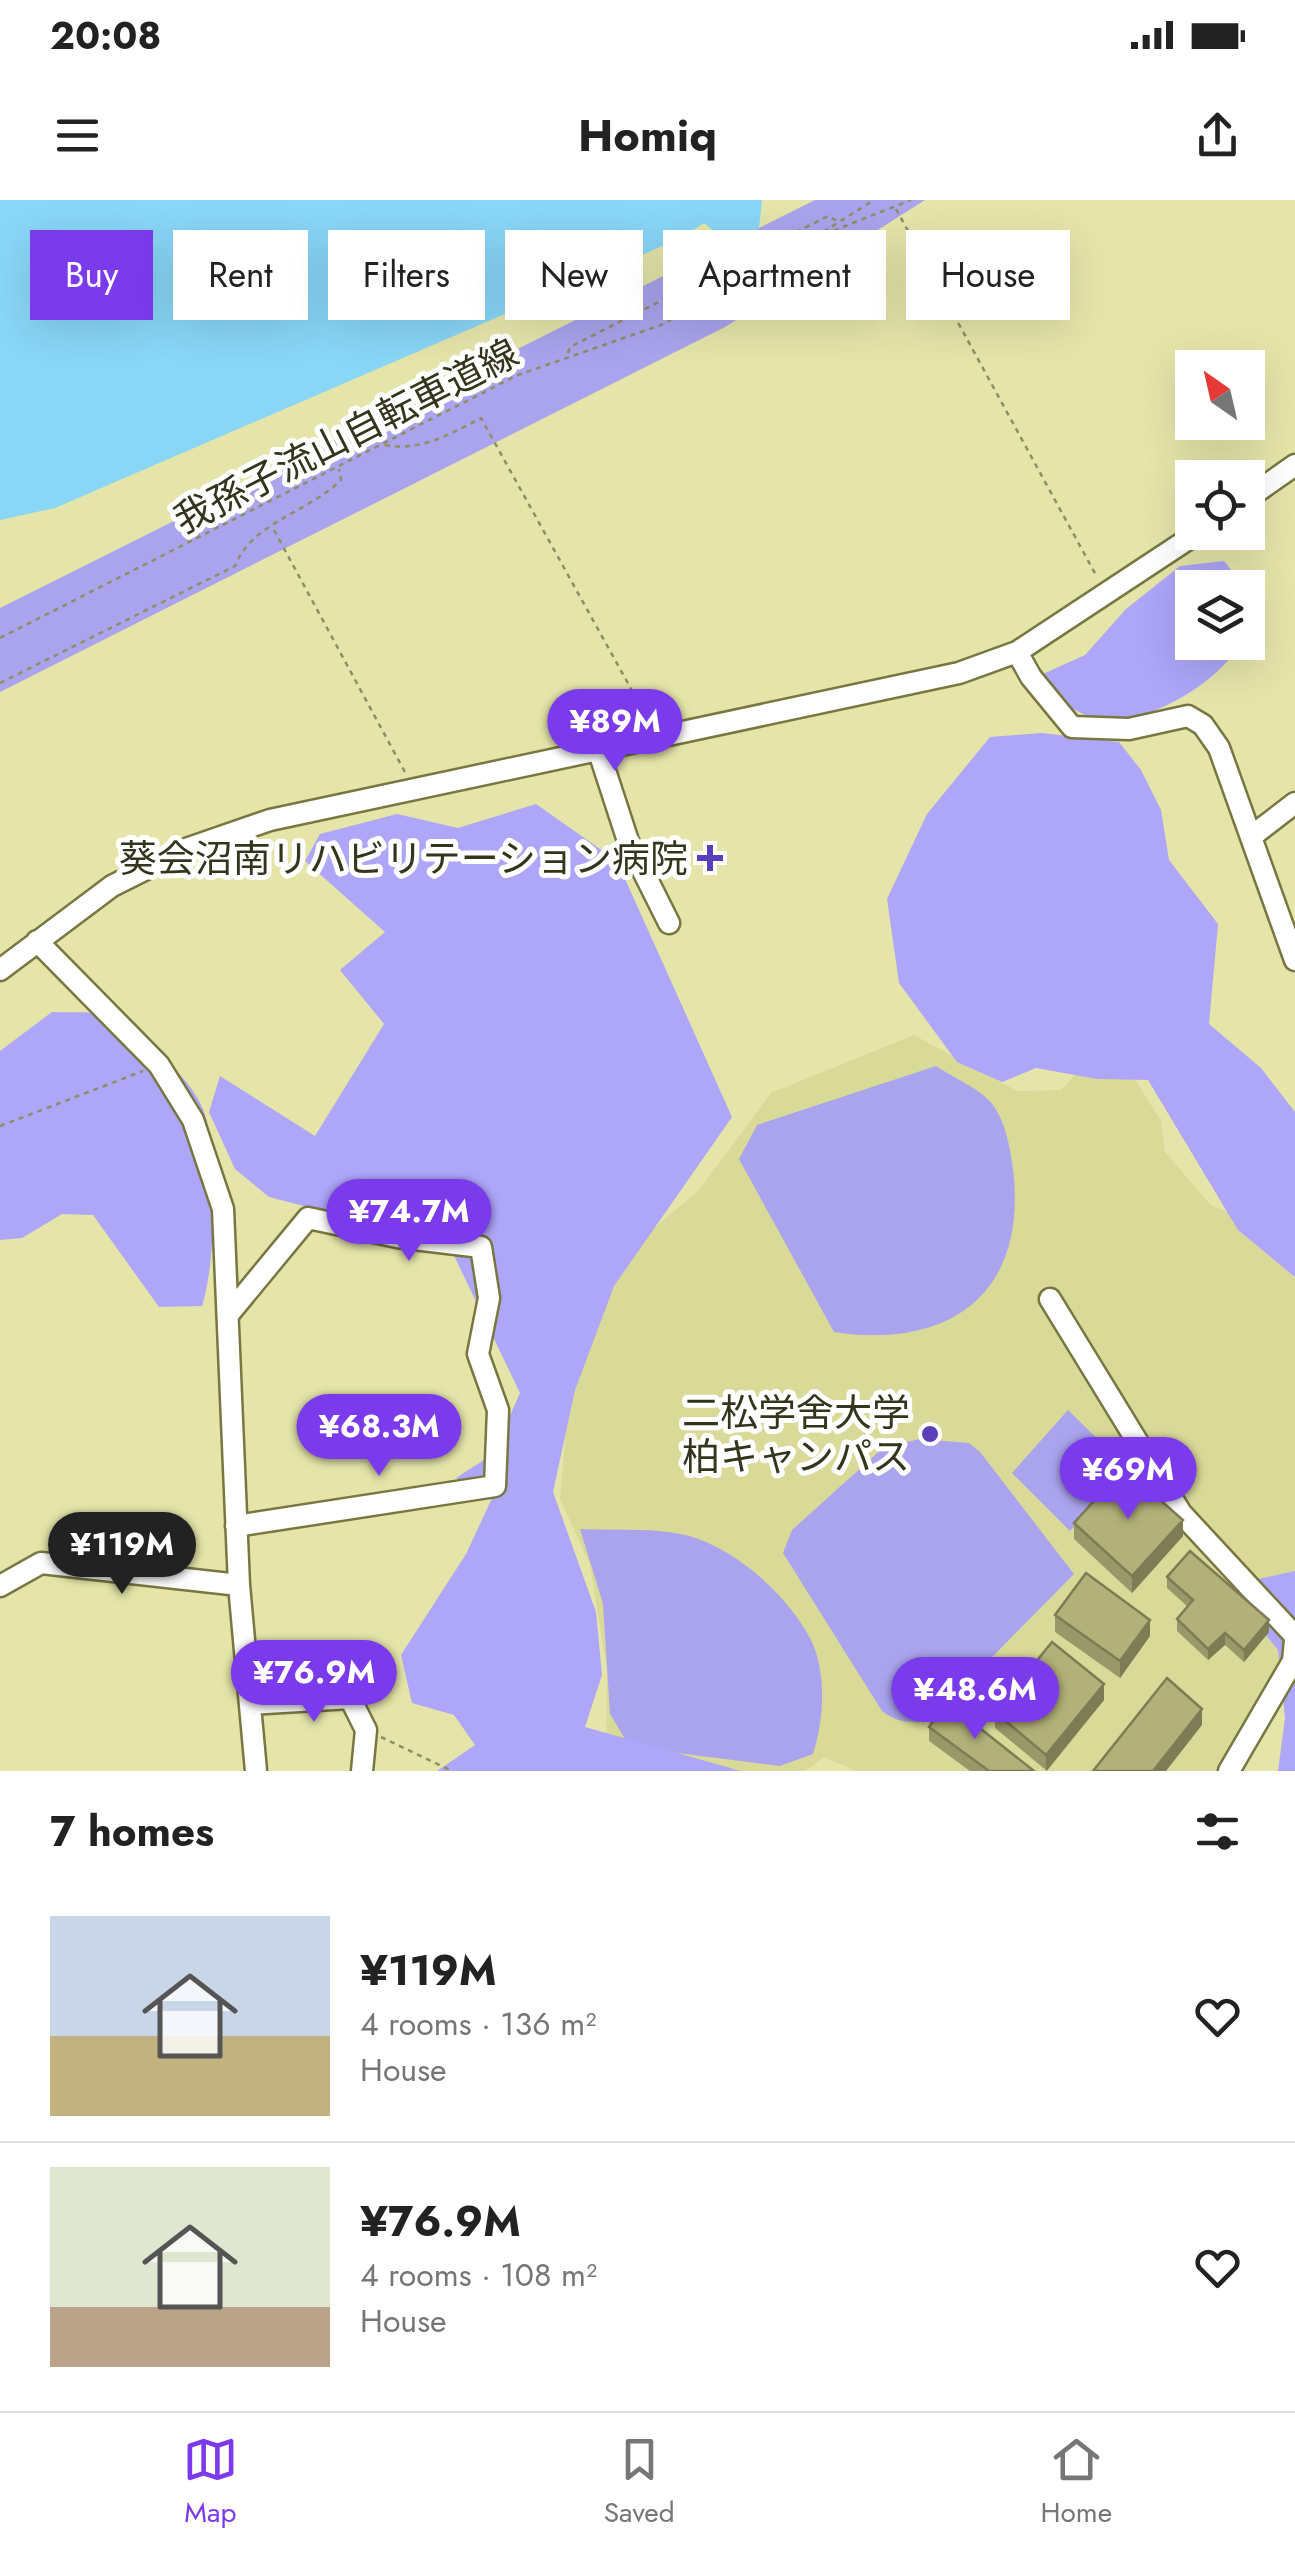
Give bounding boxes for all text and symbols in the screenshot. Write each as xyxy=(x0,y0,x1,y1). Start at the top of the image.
text: 20:08 xyxy=(50,8,161,63)
text: Homiq xyxy=(578,103,717,168)
icon: menu xyxy=(50,108,105,163)
icon: share xyxy=(1190,108,1245,163)
chip: Buy xyxy=(30,230,153,320)
chip: Rent xyxy=(173,230,308,320)
chip: Filters xyxy=(328,230,485,320)
chip: New xyxy=(505,230,643,320)
chip: Apartment xyxy=(663,230,886,320)
chip: House xyxy=(906,230,1070,320)
street label: 我孫子流山自転車道線 xyxy=(164,325,528,547)
north arrow xyxy=(1175,350,1265,440)
map controls xyxy=(1175,350,1265,660)
button: locate xyxy=(1175,460,1265,550)
button: layers xyxy=(1175,570,1265,660)
pin: ¥89M xyxy=(556,689,674,774)
text: ¥89M xyxy=(569,698,661,744)
place label: 葵会沼南リハビリテーション病院 xyxy=(119,831,688,886)
marker: 葵会沼南リハビリテーション病院 xyxy=(697,845,723,871)
pin: ¥74.7M xyxy=(328,1179,490,1264)
text: ¥74.7M xyxy=(348,1188,470,1234)
place label: 二松学舍大学 柏キャンパス xyxy=(682,1385,910,1484)
pin: ¥68.3M xyxy=(298,1394,460,1479)
text: ¥68.3M xyxy=(318,1403,440,1449)
marker: 二松学舍大学 柏キャンパス xyxy=(919,1423,941,1445)
pin: ¥69M xyxy=(1069,1437,1187,1522)
text: ¥69M xyxy=(1082,1446,1174,1492)
pin: ¥119M xyxy=(52,1512,192,1597)
text: ¥119M xyxy=(70,1521,174,1567)
pin: ¥76.9M xyxy=(233,1640,395,1725)
text: ¥76.9M xyxy=(253,1649,375,1695)
pin: ¥48.6M xyxy=(894,1657,1056,1742)
text: ¥48.6M xyxy=(913,1666,1037,1712)
text: 7 homes xyxy=(50,1801,214,1862)
icon: filters xyxy=(1190,1804,1245,1859)
text: ¥119M xyxy=(360,1940,496,2001)
icon: home xyxy=(130,1956,250,2076)
icon: heart xyxy=(1190,1989,1245,2044)
text: 4 rooms · 136 m² xyxy=(360,2001,596,2047)
text: House xyxy=(360,2047,447,2093)
text: ¥76.9M xyxy=(360,2191,521,2252)
icon: home xyxy=(130,2207,250,2327)
icon: heart xyxy=(1190,2240,1245,2295)
text: 4 rooms · 108 m² xyxy=(360,2252,597,2298)
text: House xyxy=(360,2298,447,2344)
tab: Map xyxy=(183,2432,238,2533)
tab: Saved xyxy=(604,2432,675,2533)
tab: Home xyxy=(1040,2432,1112,2533)

